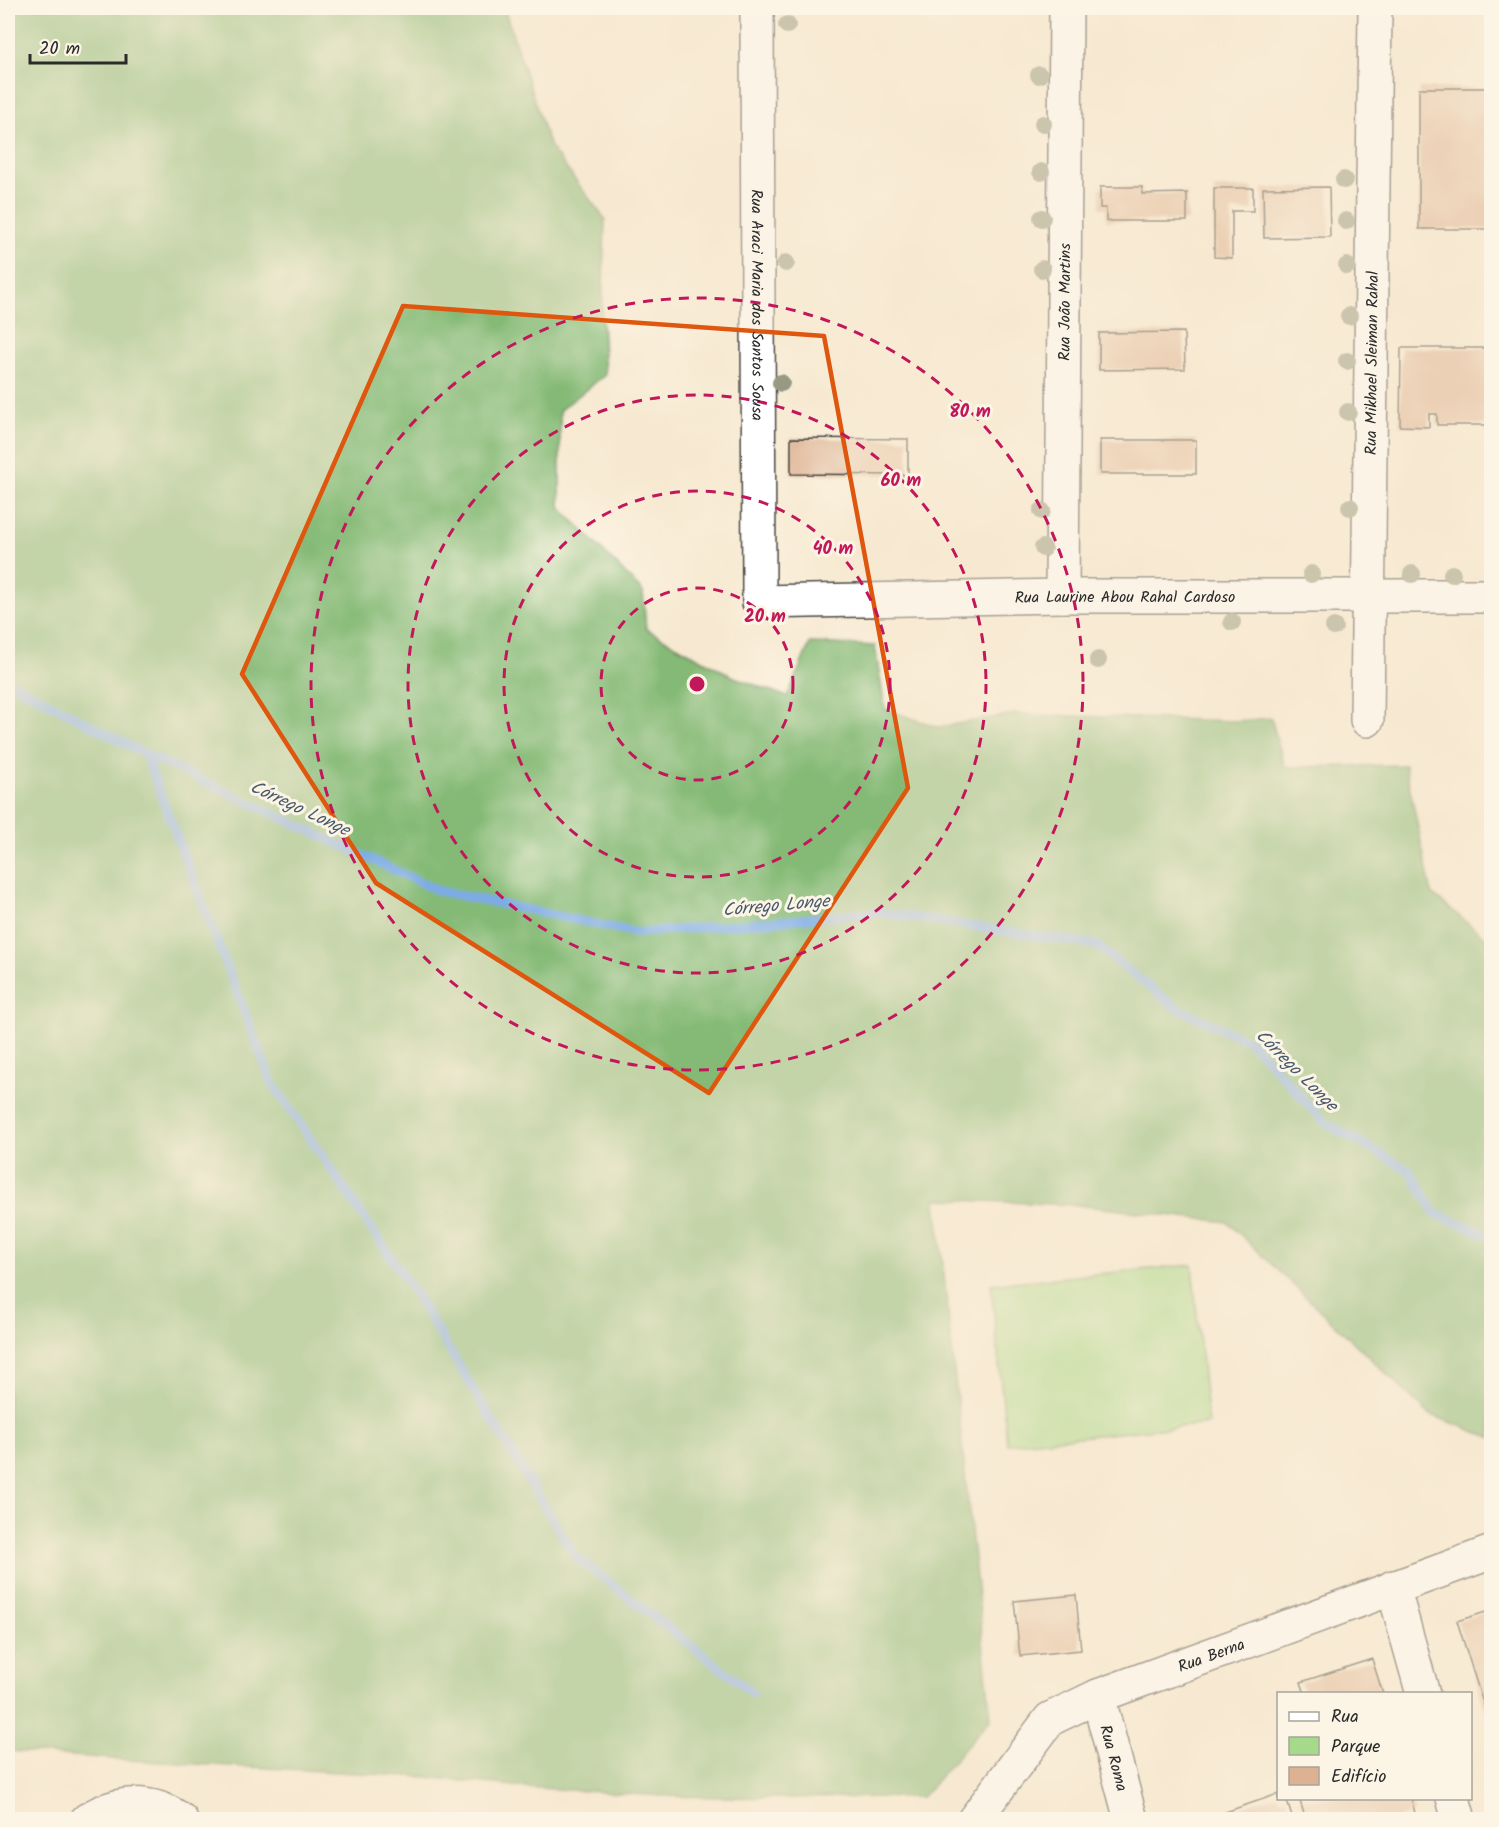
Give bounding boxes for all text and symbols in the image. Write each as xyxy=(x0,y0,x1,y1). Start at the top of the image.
scale bar xyxy=(30,27,126,65)
text: 20 m xyxy=(39,35,80,64)
street label: Rua Araci Maria dos Santos Sousa xyxy=(744,189,769,421)
street label: Rua João Martins xyxy=(1053,243,1078,361)
street label: Rua Mikhael Sleiman Rahal xyxy=(1359,271,1386,455)
text: 80 m xyxy=(949,398,991,427)
text: 60 m xyxy=(881,467,922,496)
text: 40 m xyxy=(813,535,854,564)
street label: Rua Laurine Abou Rahal Cardoso xyxy=(1014,585,1235,611)
text: 20 m xyxy=(744,603,786,632)
centre of rings xyxy=(687,674,707,694)
water label: Córrego Longe xyxy=(245,774,356,846)
water label: Córrego Longe xyxy=(722,887,833,926)
water label: Córrego Longe xyxy=(1248,1023,1345,1121)
street label: Rua Berna xyxy=(1175,1632,1249,1680)
legend xyxy=(1277,1692,1472,1800)
text: Rua xyxy=(1331,1703,1359,1732)
street label: Rua Roma xyxy=(1092,1722,1134,1794)
text: Parque xyxy=(1331,1733,1380,1762)
text: Edifício xyxy=(1331,1763,1386,1792)

